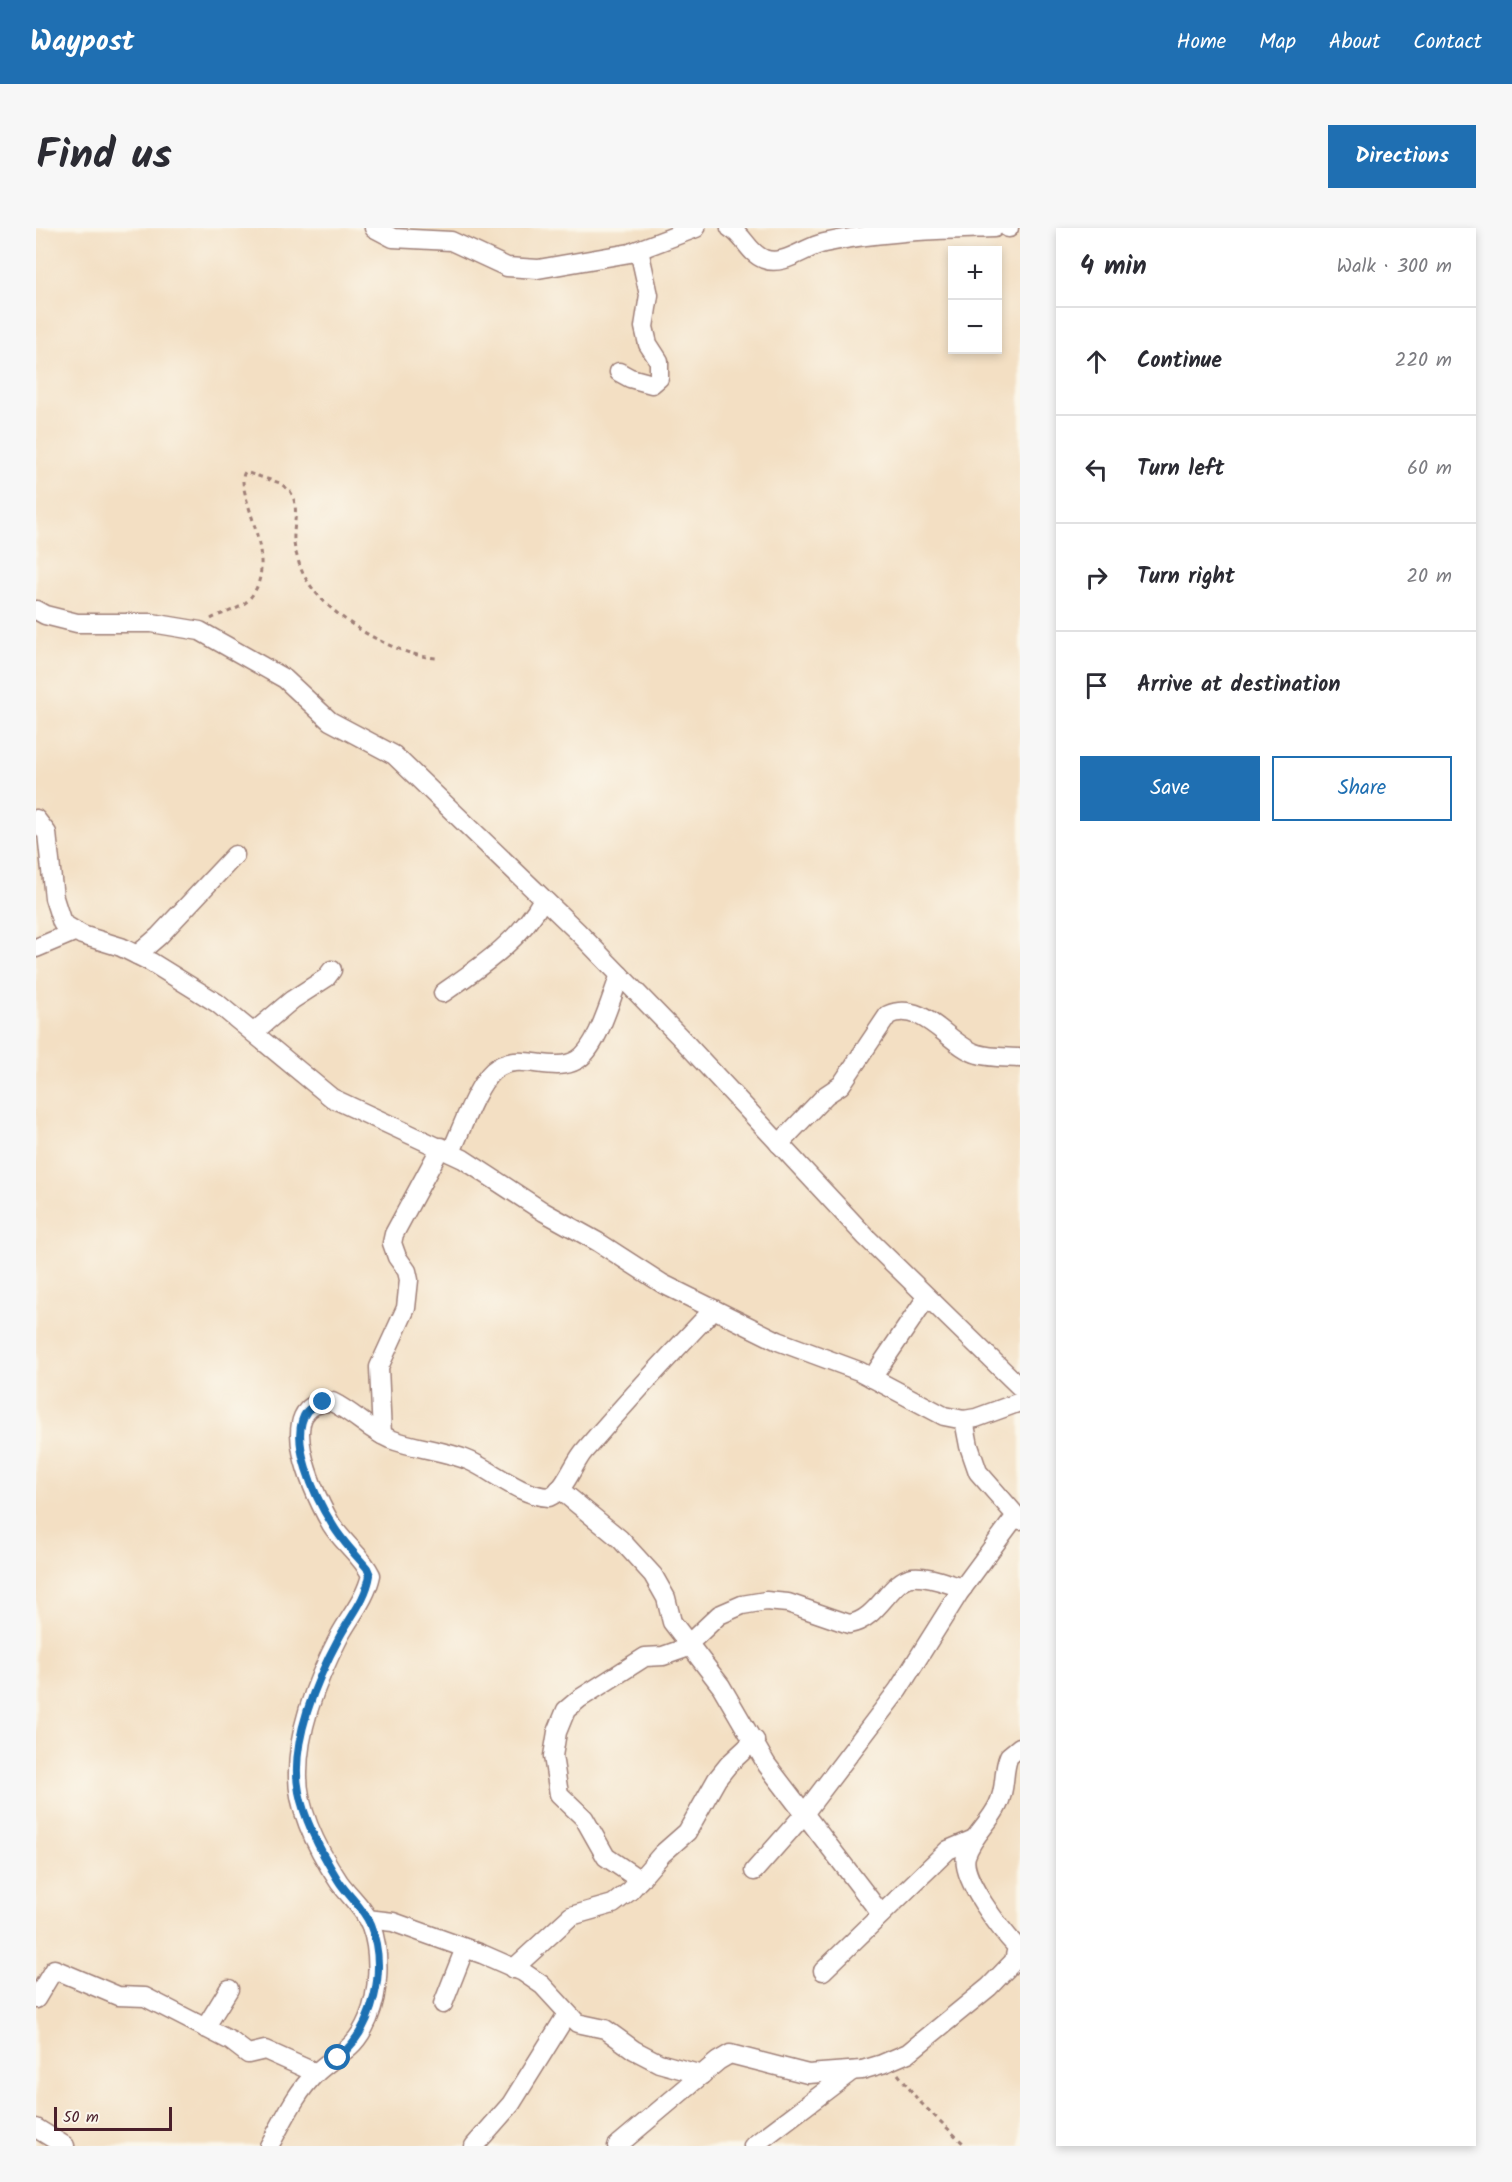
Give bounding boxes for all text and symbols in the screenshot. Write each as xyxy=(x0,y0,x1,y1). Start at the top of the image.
text: Waypost xyxy=(30,20,134,65)
text: Home xyxy=(1177,26,1226,59)
text: Map xyxy=(1259,26,1296,59)
text: About xyxy=(1329,26,1380,59)
text: Contact xyxy=(1413,26,1482,59)
text: Find us xyxy=(36,123,172,190)
button: Directions xyxy=(1328,125,1476,188)
map controls xyxy=(948,246,1002,354)
button: + xyxy=(948,246,1002,300)
text: 4 min xyxy=(1080,246,1147,288)
text: Walk · 300 m xyxy=(1337,251,1452,283)
button: − xyxy=(948,300,1002,354)
text: Continue xyxy=(1137,344,1222,379)
icon: ahead xyxy=(1080,345,1113,378)
text: 220 m xyxy=(1395,345,1452,377)
text: Turn left xyxy=(1137,452,1224,487)
icon: left xyxy=(1080,453,1113,486)
text: 60 m xyxy=(1407,453,1452,485)
text: Turn right xyxy=(1137,560,1235,595)
icon: right xyxy=(1080,561,1113,594)
text: 20 m xyxy=(1406,561,1452,593)
text: Arrive at destination xyxy=(1137,668,1340,703)
icon: arrive xyxy=(1080,669,1113,702)
button: Save xyxy=(1080,756,1260,821)
button: Share xyxy=(1272,756,1452,821)
route end xyxy=(309,1388,335,1414)
route start xyxy=(324,2044,350,2070)
scale bar xyxy=(54,2104,172,2132)
text: 50 m xyxy=(63,2105,99,2130)

